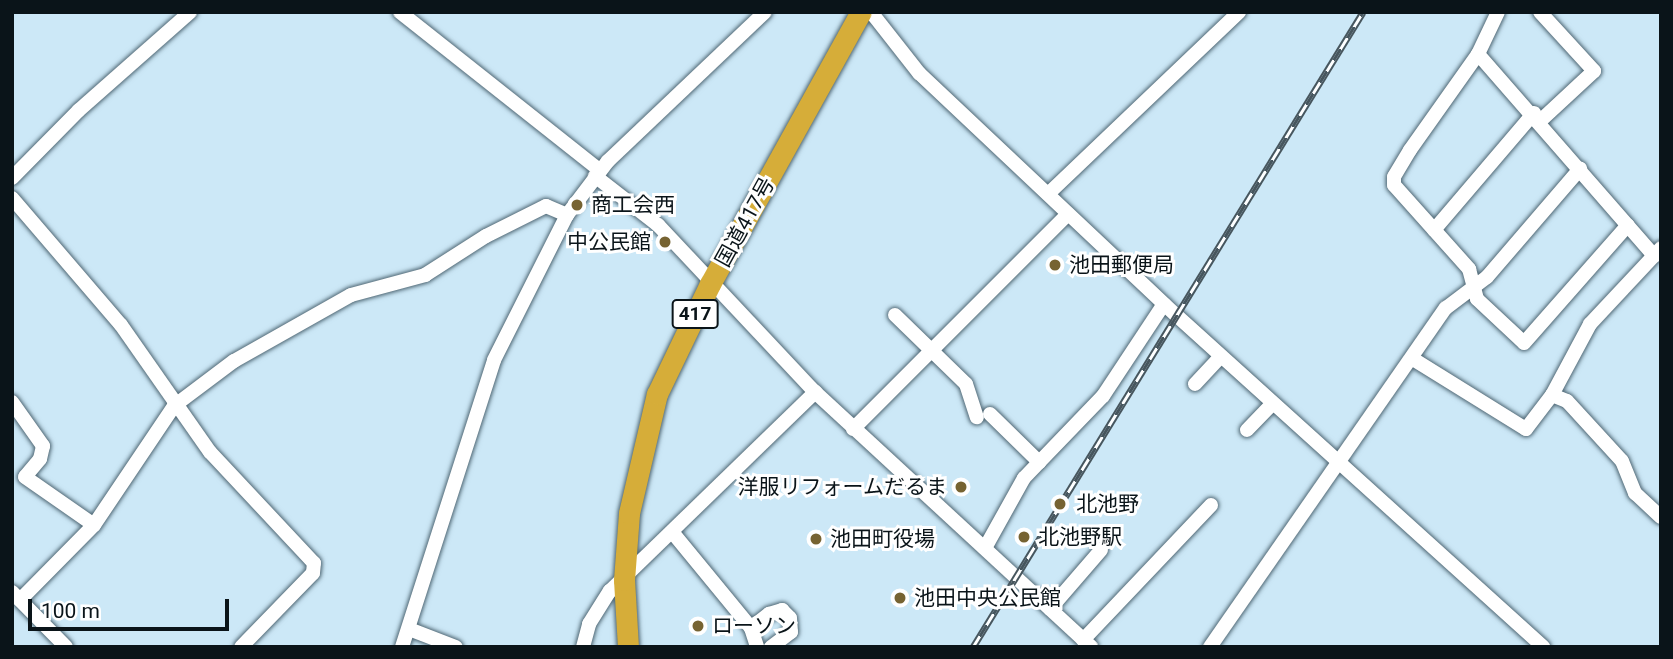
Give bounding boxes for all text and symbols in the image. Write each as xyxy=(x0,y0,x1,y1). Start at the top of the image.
street label: 国道417号 xyxy=(710,173,780,271)
place label: 商工会西 xyxy=(591,192,675,218)
marker: 商工会西 xyxy=(569,197,585,213)
place label: 中公民館 xyxy=(567,229,651,255)
marker: 中公民館 xyxy=(657,234,673,250)
place label: 池田郵便局 xyxy=(1069,252,1174,278)
marker: 池田郵便局 xyxy=(1047,257,1063,273)
road number: 417 xyxy=(670,298,720,330)
place label: 洋服リフォームだるま xyxy=(737,474,947,500)
marker: 洋服リフォームだるま xyxy=(953,479,969,495)
place label: 北池野 xyxy=(1076,491,1139,517)
marker: 北池野 xyxy=(1050,494,1070,514)
place label: 北池野駅 xyxy=(1038,524,1122,550)
place label: 池田町役場 xyxy=(830,526,935,552)
marker: 北池野駅 xyxy=(1016,529,1032,545)
marker: 池田町役場 xyxy=(808,531,824,547)
place label: 池田中央公民館 xyxy=(914,585,1061,611)
scale bar xyxy=(32,586,233,630)
marker: 池田中央公民館 xyxy=(892,590,908,606)
text: 100 m xyxy=(41,599,100,623)
place label: ローソン xyxy=(712,613,796,639)
marker: ローソン xyxy=(690,618,706,634)

